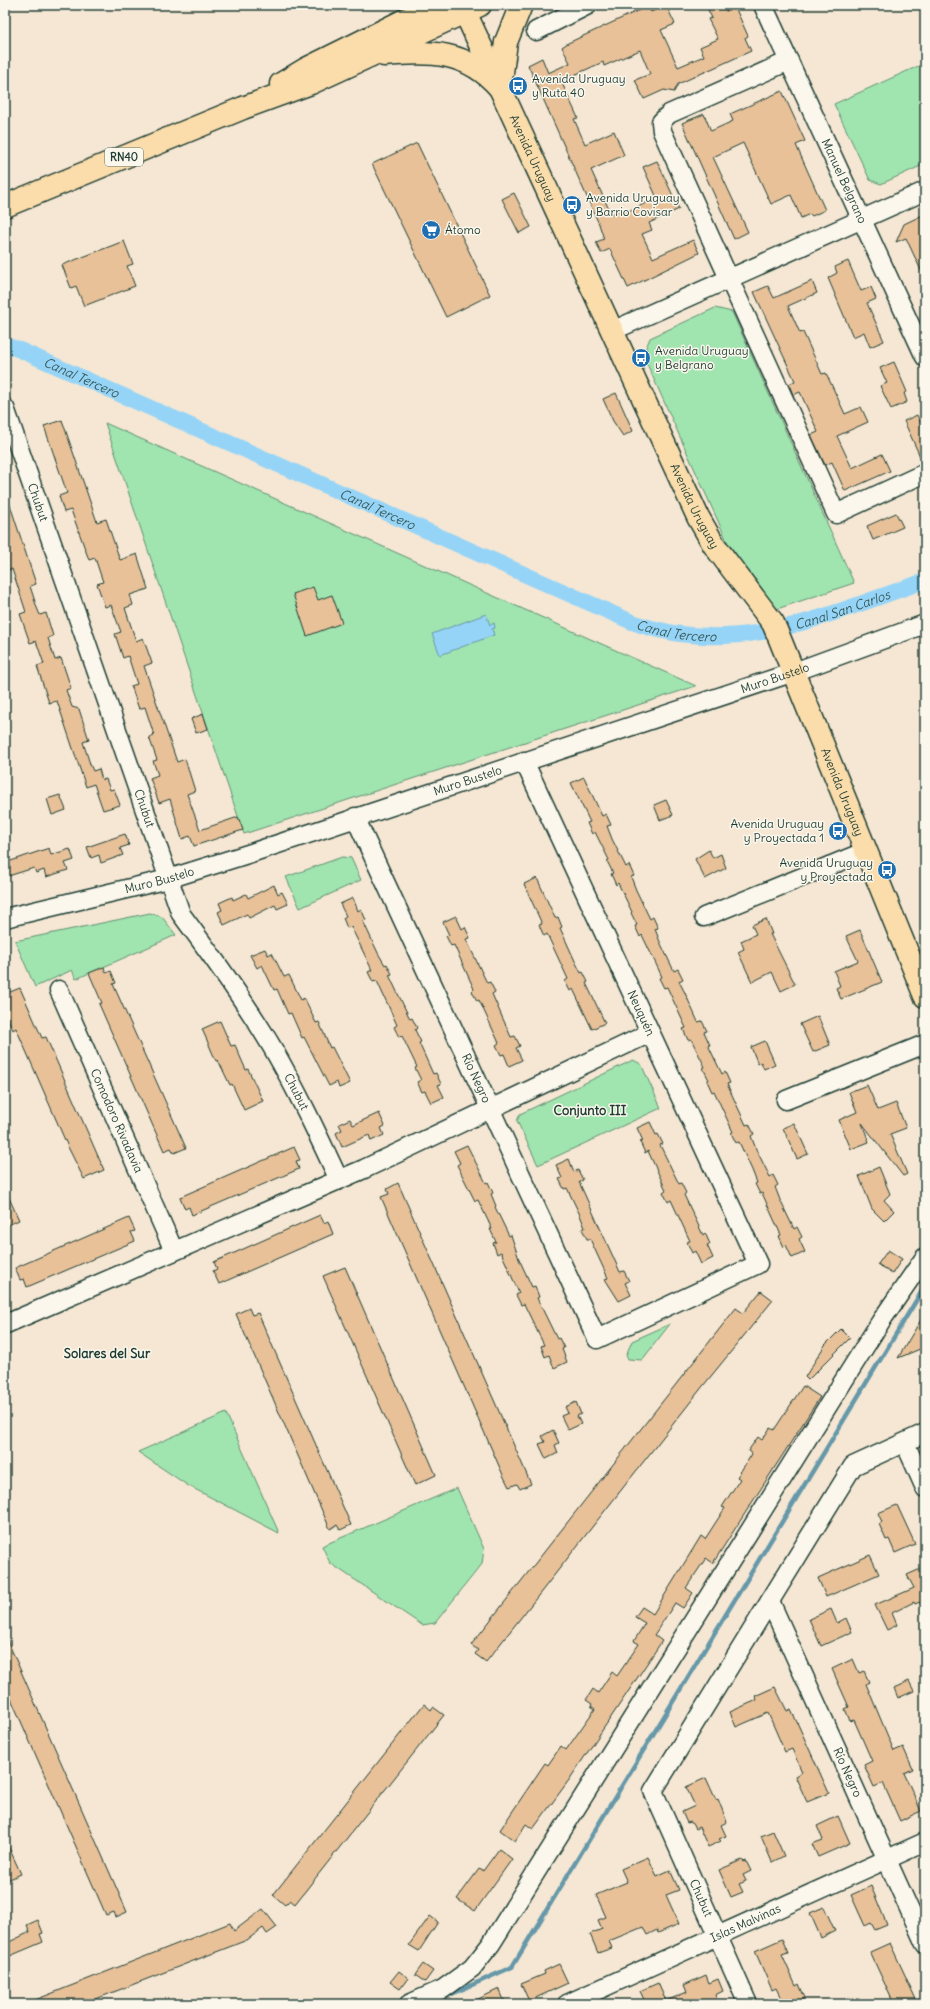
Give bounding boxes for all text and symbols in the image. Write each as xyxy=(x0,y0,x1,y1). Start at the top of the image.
place label: Avenida Uruguay y Ruta 40 xyxy=(532,71,626,100)
bus stop icon: Avenida Uruguay y Ruta 40 xyxy=(507,75,529,97)
street label: Avenida Uruguay xyxy=(506,112,559,204)
street label: Manuel Belgrano xyxy=(819,136,871,226)
road number: RN40 xyxy=(105,148,143,166)
place label: Avenida Uruguay y Barrio Covisar xyxy=(586,190,680,219)
bus stop icon: Avenida Uruguay y Barrio Covisar xyxy=(561,194,583,216)
supermarket icon: Átomo xyxy=(420,219,442,241)
place label: Átomo xyxy=(445,222,481,237)
place label: Avenida Uruguay y Belgrano xyxy=(655,343,749,372)
bus stop icon: Avenida Uruguay y Belgrano xyxy=(630,347,652,369)
water label: Canal Tercero xyxy=(41,354,122,402)
street label: Avenida Uruguay xyxy=(667,461,723,551)
street label: Chubut xyxy=(25,481,52,523)
water label: Canal Tercero xyxy=(337,485,418,534)
water label: Canal San Carlos xyxy=(793,586,893,633)
water label: Canal Tercero xyxy=(634,616,717,645)
street label: Muro Bustelo xyxy=(739,659,811,696)
street label: Avenida Uruguay xyxy=(818,746,867,838)
street label: Muro Bustelo xyxy=(431,762,504,799)
street label: Chubut xyxy=(131,787,158,829)
place label: Avenida Uruguay y Proyectada 1 xyxy=(730,816,824,845)
bus stop icon: Avenida Uruguay y Proyectada 1 xyxy=(827,820,849,842)
place label: Avenida Uruguay y Proyectada xyxy=(779,855,873,884)
bus stop icon: Avenida Uruguay y Proyectada xyxy=(876,859,898,881)
street label: Muro Bustelo xyxy=(123,863,196,896)
street label: Neuquén xyxy=(624,988,659,1038)
street label: Río Negro xyxy=(459,1051,495,1105)
street label: Comodoro Rivadavia xyxy=(88,1066,147,1175)
street label: Chubut xyxy=(281,1071,313,1113)
district label: Conjunto III xyxy=(554,1102,627,1119)
district label: Solares del Sur xyxy=(64,1345,151,1362)
street label: Río Negro xyxy=(830,1745,866,1800)
street label: Chubut xyxy=(687,1877,716,1919)
street label: Islas Malvinas xyxy=(708,1900,783,1945)

